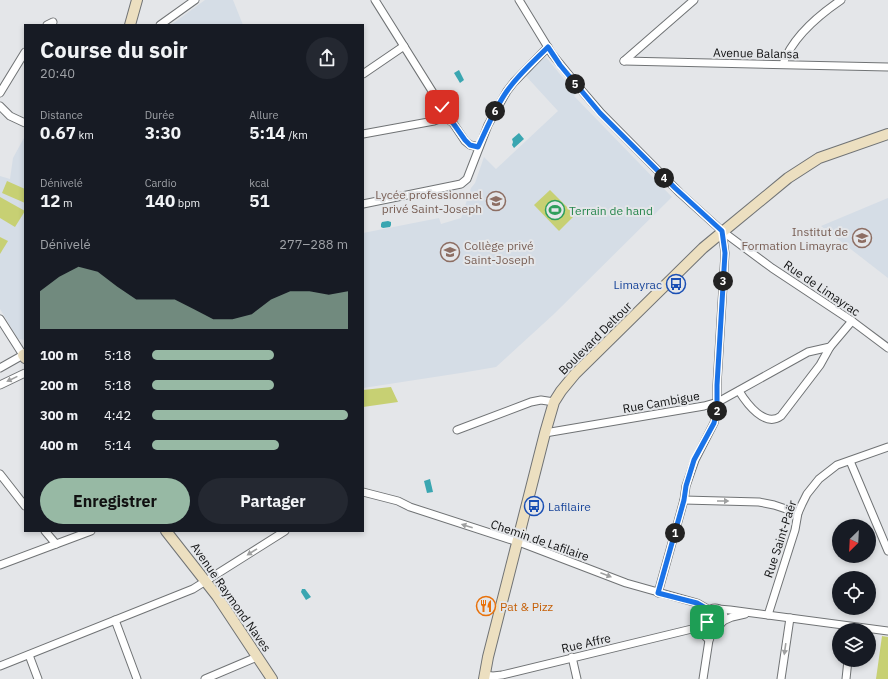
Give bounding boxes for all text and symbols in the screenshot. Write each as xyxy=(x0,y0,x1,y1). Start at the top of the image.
text: Course du soir xyxy=(40,35,188,64)
button: share xyxy=(306,37,348,79)
street label: Avenue Balansa xyxy=(713,45,800,61)
text: 20:40 xyxy=(40,65,75,82)
pin: 5 xyxy=(565,74,585,94)
text: 5 xyxy=(572,77,578,91)
pin xyxy=(425,90,459,124)
icon: check xyxy=(431,96,453,118)
pin: 6 xyxy=(485,101,505,121)
text: 6 xyxy=(492,104,498,118)
text: Distance xyxy=(40,108,83,122)
text: Durée xyxy=(145,108,174,122)
text: Allure xyxy=(249,108,279,122)
text: 0.67 xyxy=(40,122,76,144)
text: 3:30 xyxy=(145,122,181,144)
text: 5:14 xyxy=(249,122,286,144)
text: km xyxy=(76,128,94,142)
text: /km xyxy=(286,128,308,142)
pin: 4 xyxy=(654,168,674,188)
text: 4 xyxy=(661,171,667,185)
text: Dénivelé xyxy=(40,176,83,190)
text: Cardio xyxy=(145,176,177,190)
text: kcal xyxy=(249,176,269,190)
place label: Lycée professionnel privé Saint-Joseph xyxy=(375,187,482,216)
text: 12 xyxy=(40,190,60,212)
text: 140 xyxy=(145,190,175,212)
text: 51 xyxy=(249,190,270,212)
school or university icon: Lycée professionnel privé Saint-Joseph xyxy=(485,190,507,212)
text: m xyxy=(60,196,73,210)
text: bpm xyxy=(175,196,200,210)
sports icon: Terrain de hand xyxy=(544,199,566,221)
place label: Terrain de hand xyxy=(569,203,653,218)
place label: Institut de Formation Limayrac xyxy=(741,224,848,253)
school or university icon: Institut de Formation Limayrac xyxy=(851,227,873,249)
text: Dénivelé xyxy=(40,236,91,253)
text: 277–288 m xyxy=(279,236,348,253)
place label: Collège privé Saint-Joseph xyxy=(464,238,535,267)
school or university icon: Collège privé Saint-Joseph xyxy=(439,241,461,263)
street label: Rue de Limayrac xyxy=(781,257,863,319)
pin: 3 xyxy=(713,271,733,291)
bus stop icon: Limayrac xyxy=(665,273,687,295)
text: 3 xyxy=(720,274,726,288)
place label: Limayrac xyxy=(613,277,662,292)
street label: Boulevard Deltour xyxy=(555,298,635,378)
text: 100 m xyxy=(40,347,78,364)
text: 5:18 xyxy=(104,347,131,364)
one-way arrow xyxy=(7,376,18,382)
text: 200 m xyxy=(40,377,78,394)
text: 5:18 xyxy=(104,377,131,394)
street label: Rue Cambigue xyxy=(621,388,701,416)
pin: 2 xyxy=(707,401,727,421)
text: 2 xyxy=(714,404,720,418)
text: 300 m xyxy=(40,407,78,424)
text: 4:42 xyxy=(104,407,131,424)
text: 400 m xyxy=(40,437,78,454)
text: 5:14 xyxy=(104,437,131,454)
button: Enregistrer xyxy=(40,478,190,524)
button: Partager xyxy=(198,478,348,524)
bus stop icon: Lafilaire xyxy=(523,495,545,517)
one-way arrow xyxy=(717,498,730,504)
street label: Rue Saint-Paër xyxy=(760,498,800,580)
place label: Lafilaire xyxy=(548,499,591,514)
street label: Chemin de Lafilaire xyxy=(489,516,592,564)
north arrow xyxy=(832,519,876,563)
map controls xyxy=(832,519,876,667)
one-way arrow xyxy=(460,523,472,529)
pin: 1 xyxy=(665,523,685,543)
text: 1 xyxy=(672,526,678,540)
street label: Avenue Raymond Naves xyxy=(188,540,274,655)
one-way arrow xyxy=(247,548,257,556)
button: locate xyxy=(832,571,876,615)
one-way arrow xyxy=(601,573,613,579)
restaurant icon: Pat & Pizz xyxy=(475,595,497,617)
place label: Pat & Pizz xyxy=(500,599,554,614)
pin xyxy=(690,605,724,639)
icon: arrive xyxy=(696,611,718,633)
button: layers xyxy=(832,623,876,667)
street label: Rue Affre xyxy=(560,630,613,656)
one-way arrow xyxy=(782,643,788,655)

